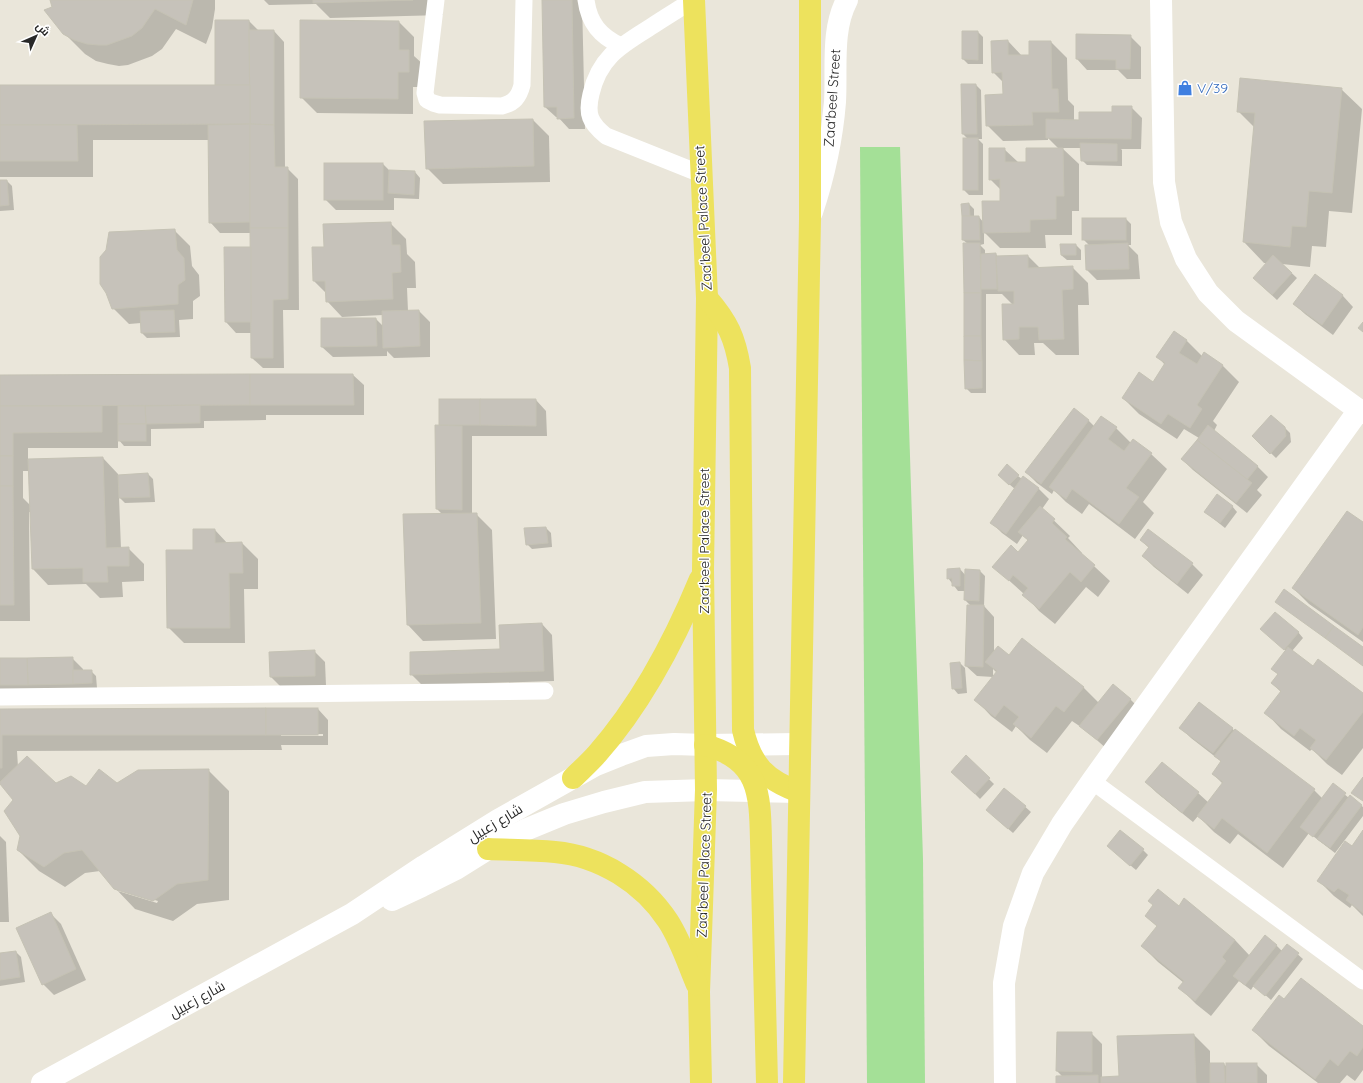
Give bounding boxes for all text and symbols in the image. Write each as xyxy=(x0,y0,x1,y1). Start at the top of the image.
north arrow xyxy=(16,16,56,56)
text: ش xyxy=(33,19,53,39)
street label: Zaa'beel Street xyxy=(820,48,844,148)
shop icon: V/39 xyxy=(1176,79,1194,97)
place label: V/39 xyxy=(1197,79,1228,97)
street label: Zaa'beel Palace Street xyxy=(690,144,716,291)
street label: Zaa'beel Palace Street xyxy=(695,468,713,614)
street label: Zaa'beel Palace Street xyxy=(692,792,716,938)
street label: شارع زعبيل xyxy=(464,800,526,846)
street label: شارع زعبيل xyxy=(166,976,228,1022)

